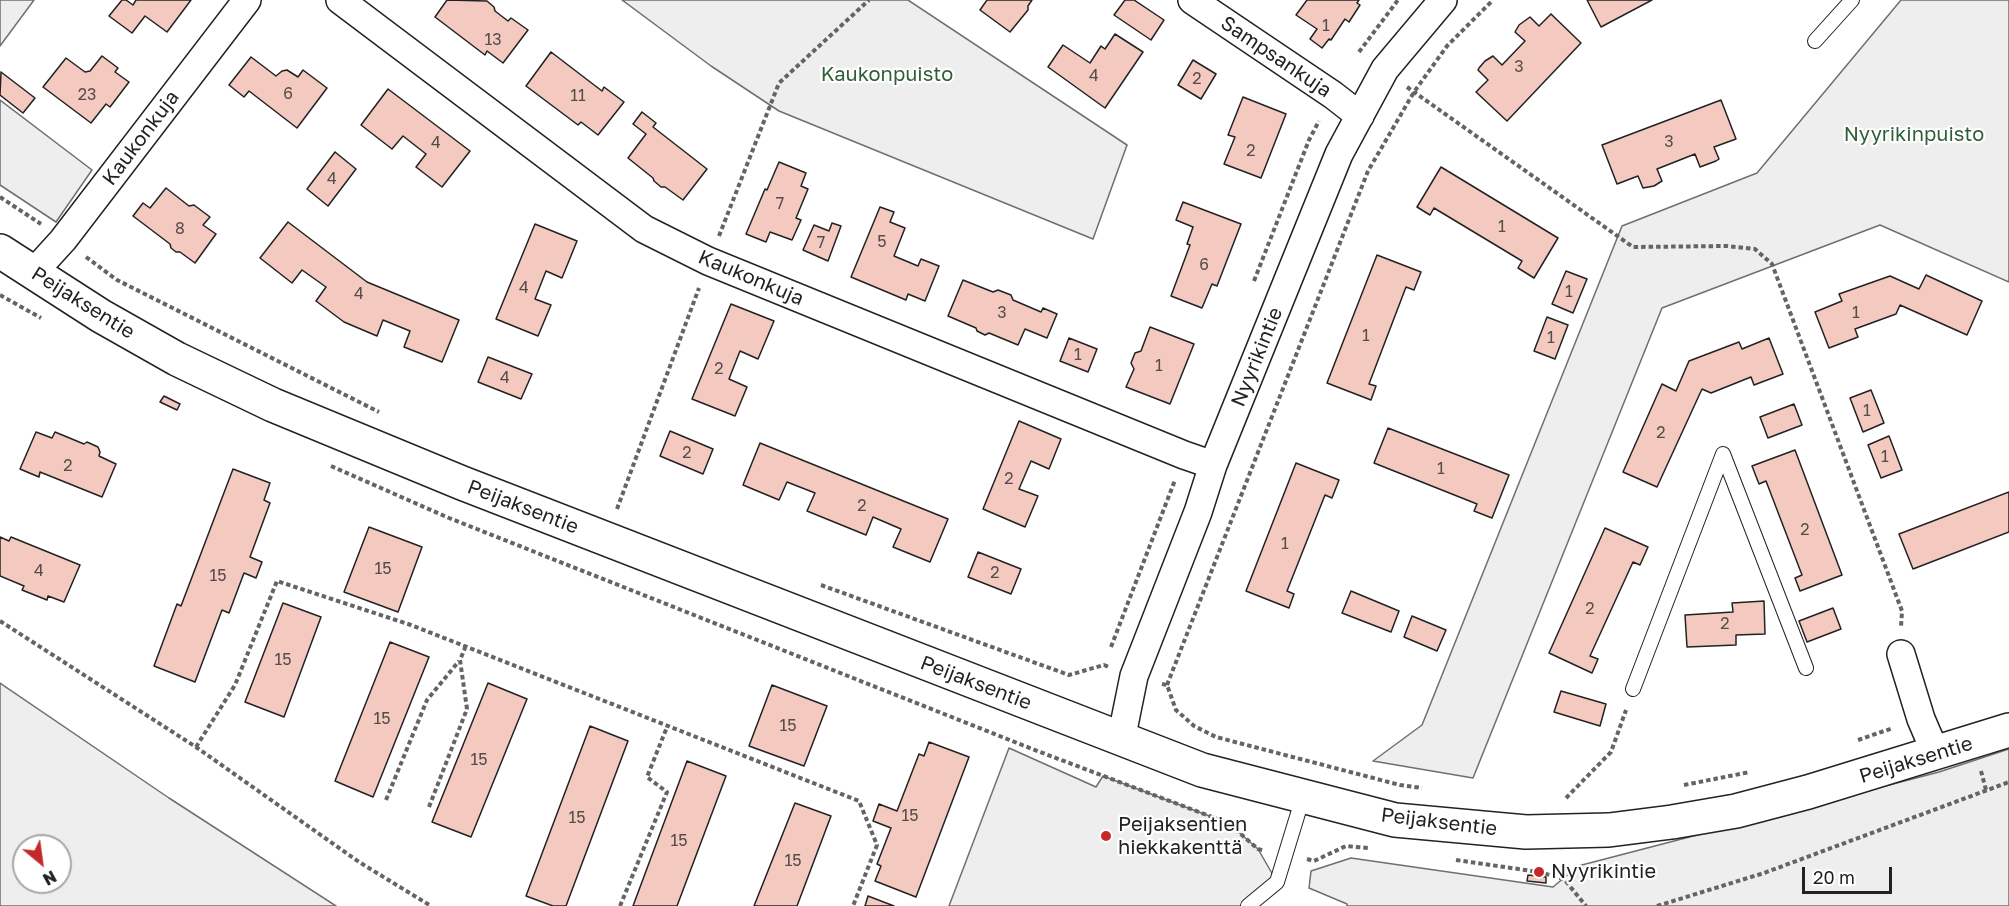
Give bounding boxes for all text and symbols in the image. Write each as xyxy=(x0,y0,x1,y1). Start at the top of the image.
street label: Sampsankuja xyxy=(1216,11,1336,103)
house number: 1 xyxy=(1322,16,1330,36)
house number: 13 xyxy=(484,30,502,50)
house number: 3 xyxy=(1514,57,1524,77)
park label: Kaukonpuisto xyxy=(821,63,953,87)
house number: 4 xyxy=(1089,66,1099,86)
house number: 2 xyxy=(1192,69,1202,89)
house number: 6 xyxy=(283,84,293,104)
house number: 23 xyxy=(78,85,96,105)
street label: Kaukonkuja xyxy=(98,86,184,190)
house number: 11 xyxy=(570,86,586,106)
park label: Nyyrikinpuisto xyxy=(1844,123,1984,147)
house number: 3 xyxy=(1664,132,1674,152)
house number: 4 xyxy=(431,133,441,153)
house number: 2 xyxy=(1246,141,1256,161)
house number: 4 xyxy=(327,169,337,189)
house number: 7 xyxy=(776,194,784,214)
house number: 1 xyxy=(1498,217,1506,237)
house number: 8 xyxy=(175,219,185,239)
house number: 5 xyxy=(877,232,887,252)
house number: 7 xyxy=(817,233,825,253)
street label: Kaukonkuja xyxy=(695,245,807,311)
house number: 6 xyxy=(1199,255,1209,275)
street label: Peijaksentie xyxy=(27,262,139,344)
house number: 4 xyxy=(519,278,529,298)
house number: 1 xyxy=(1565,282,1573,302)
house number: 4 xyxy=(354,284,364,304)
house number: 3 xyxy=(997,303,1007,323)
house number: 1 xyxy=(1852,303,1860,323)
street label: Nyyrikintie xyxy=(1226,304,1288,410)
house number: 1 xyxy=(1362,326,1370,346)
house number: 1 xyxy=(1547,328,1555,348)
house number: 1 xyxy=(1074,345,1082,365)
house number: 1 xyxy=(1155,356,1163,376)
house number: 2 xyxy=(714,359,724,379)
house number: 4 xyxy=(500,368,510,388)
house number: 1 xyxy=(1863,401,1871,421)
house number: 2 xyxy=(1656,423,1666,443)
house number: 2 xyxy=(682,443,692,463)
house number: 1 xyxy=(1881,447,1889,467)
house number: 2 xyxy=(63,456,73,476)
house number: 1 xyxy=(1437,459,1445,479)
house number: 2 xyxy=(1004,469,1014,489)
street label: Peijaksentie xyxy=(464,475,582,539)
house number: 2 xyxy=(857,496,867,516)
house number: 2 xyxy=(1800,520,1810,540)
house number: 1 xyxy=(1281,534,1289,554)
house number: 15 xyxy=(374,559,392,579)
house number: 4 xyxy=(34,561,44,581)
house number: 2 xyxy=(990,563,1000,583)
house number: 15 xyxy=(209,566,227,586)
house number: 2 xyxy=(1585,599,1595,619)
house number: 2 xyxy=(1720,614,1730,634)
house number: 15 xyxy=(274,650,292,670)
street label: Peijaksentie xyxy=(917,651,1035,715)
house number: 15 xyxy=(373,709,391,729)
house number: 15 xyxy=(779,716,797,736)
street label: Peijaksentie xyxy=(1857,731,1975,789)
house number: 15 xyxy=(470,750,488,770)
street label: Peijaksentie xyxy=(1379,803,1499,841)
house number: 15 xyxy=(901,806,919,826)
house number: 15 xyxy=(568,808,586,828)
place label: Peijaksentien hiekkakenttä xyxy=(1118,813,1247,860)
marker: Peijaksentien hiekkakenttä xyxy=(1099,829,1113,843)
house number: 15 xyxy=(670,831,688,851)
north arrow xyxy=(12,834,72,894)
house number: 15 xyxy=(784,851,802,871)
scale bar xyxy=(1805,855,1895,893)
place label: Nyyrikintie xyxy=(1551,860,1656,884)
marker: Nyyrikintie xyxy=(1532,865,1546,879)
text: N xyxy=(40,866,60,890)
text: 20 m xyxy=(1813,866,1855,888)

